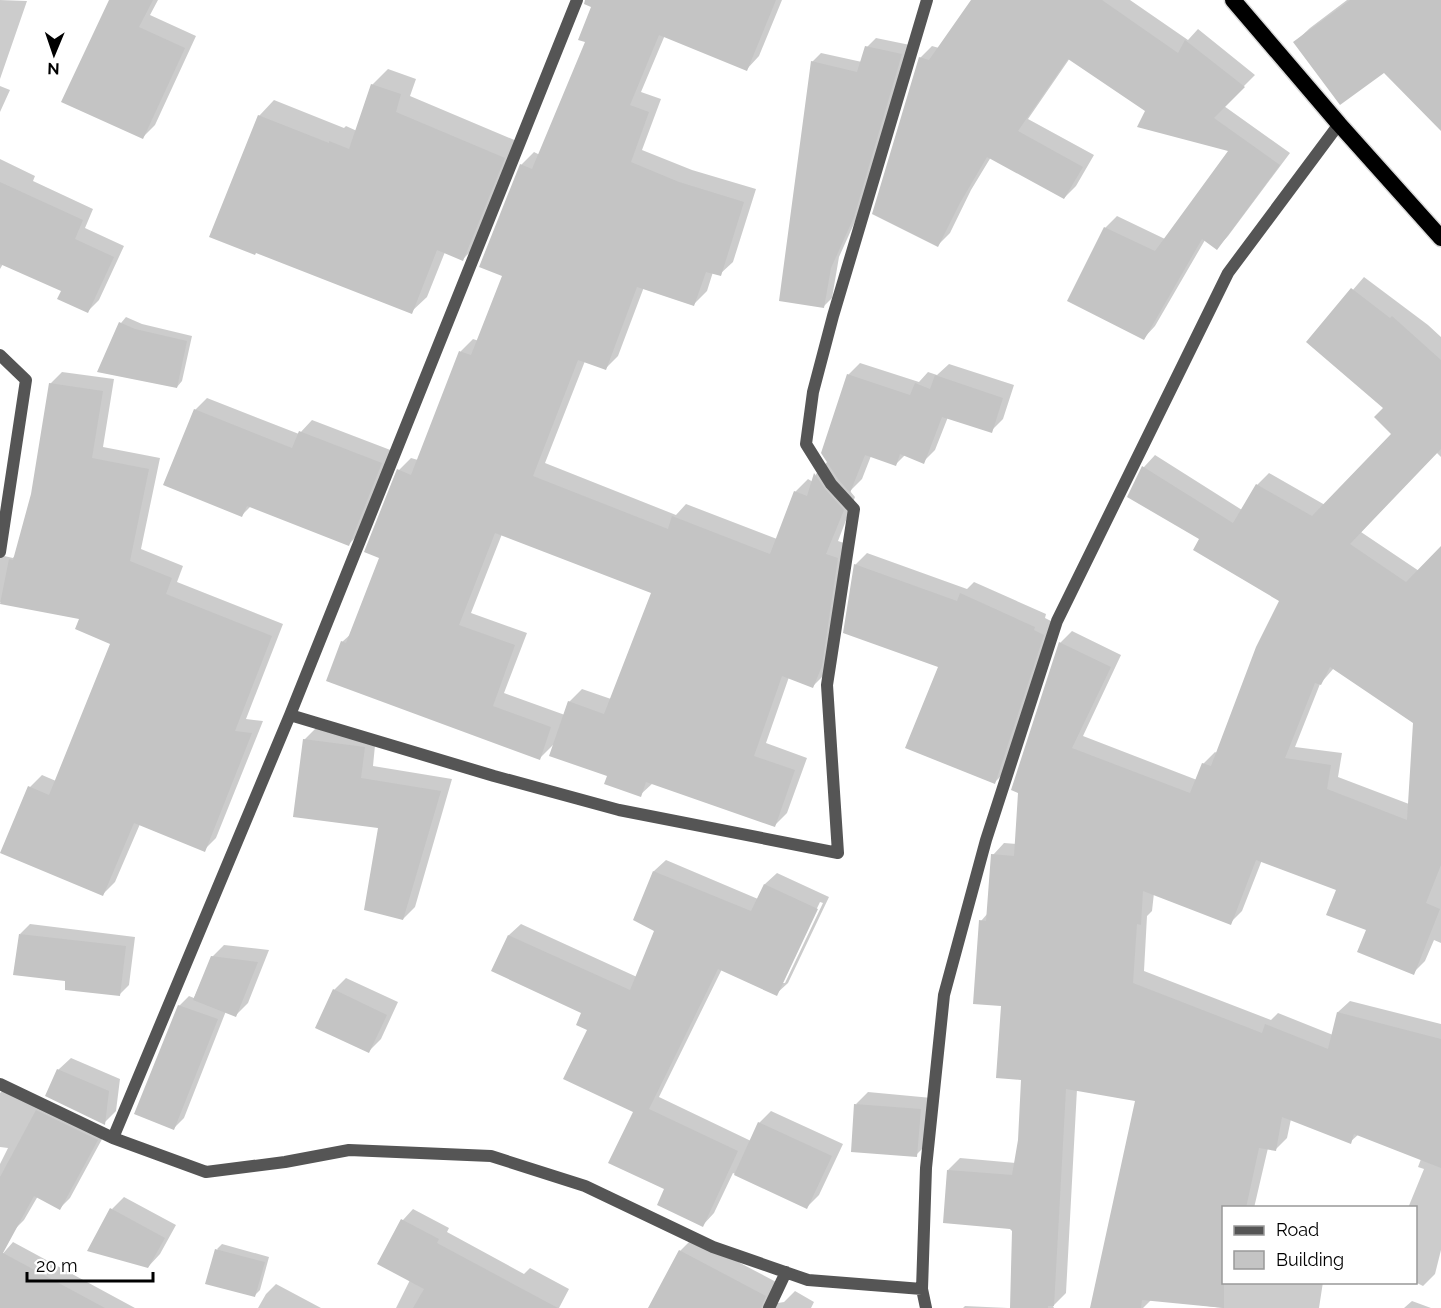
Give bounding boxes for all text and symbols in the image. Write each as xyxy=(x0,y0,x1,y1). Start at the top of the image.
north arrow xyxy=(24,24,84,84)
text: N xyxy=(47,59,60,78)
legend xyxy=(1222,1206,1417,1284)
text: Road xyxy=(1276,1219,1319,1240)
scale bar xyxy=(27,1245,153,1283)
text: Building xyxy=(1276,1249,1344,1270)
text: 20 m xyxy=(36,1255,78,1276)

